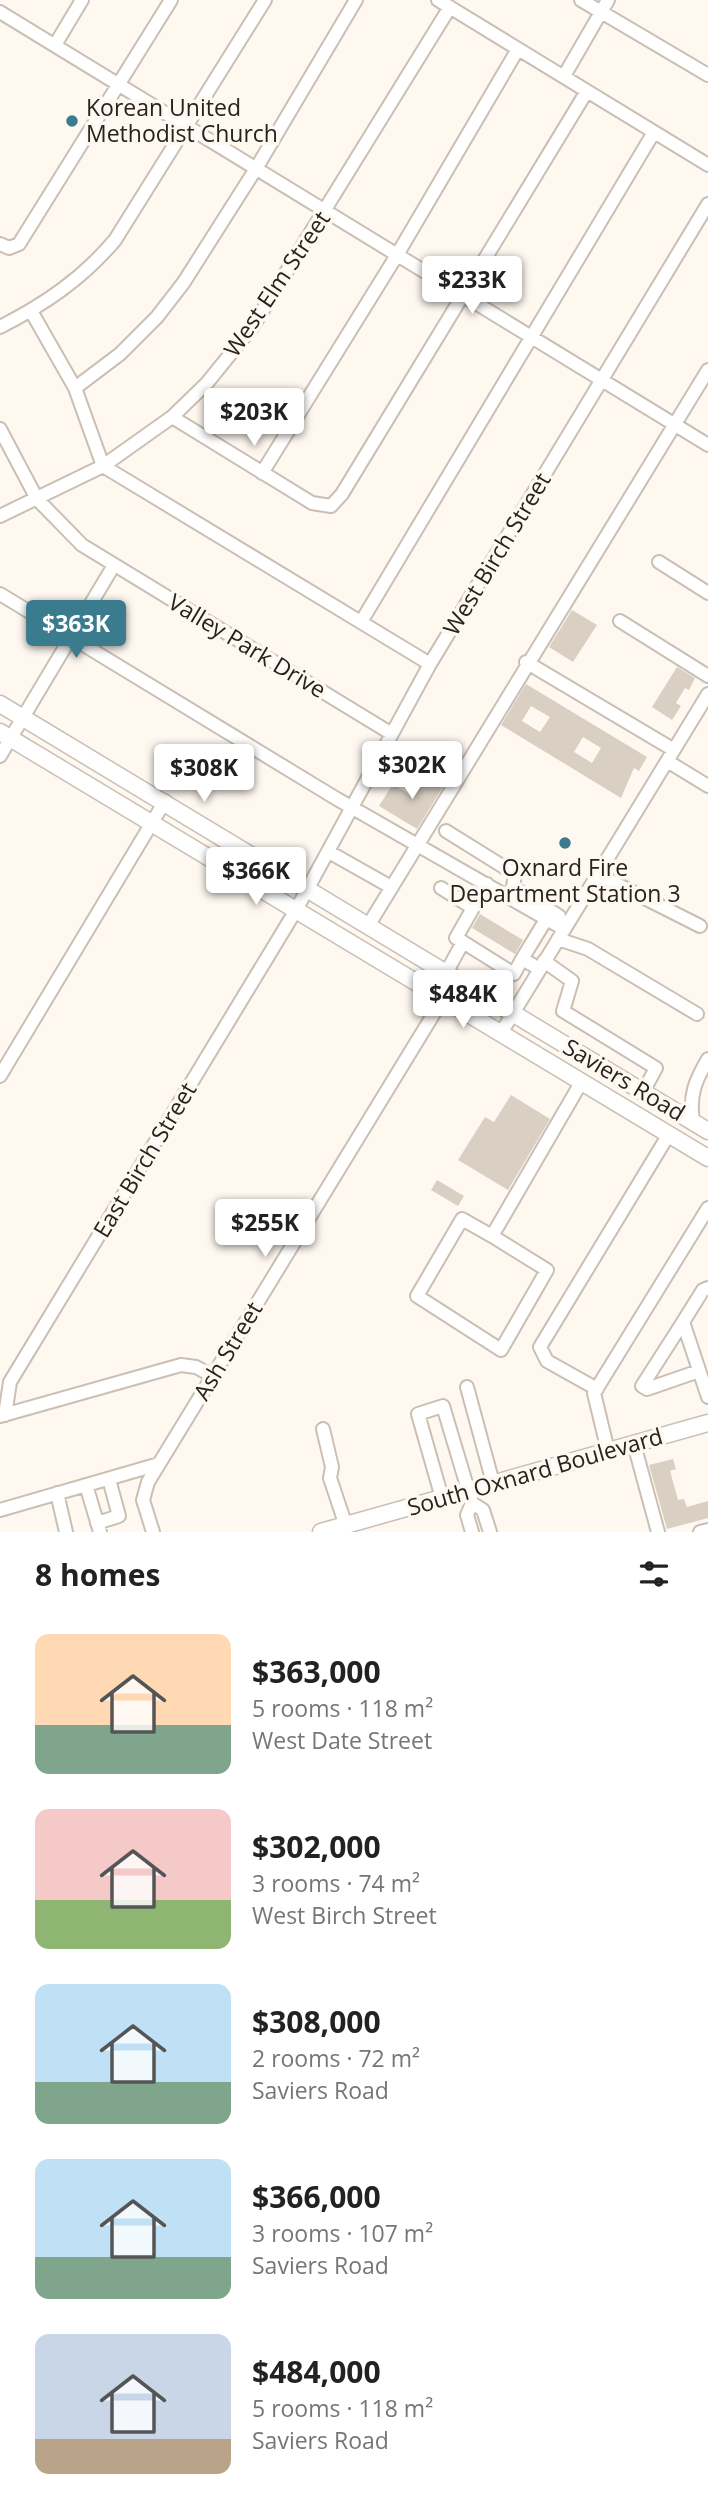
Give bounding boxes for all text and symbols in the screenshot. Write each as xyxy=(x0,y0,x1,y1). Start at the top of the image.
place label: Korean United Methodist Church xyxy=(86,91,278,149)
marker: Korean United Methodist Church xyxy=(64,113,80,129)
street label: West Elm Street xyxy=(216,204,337,363)
pin: $233K xyxy=(423,256,521,316)
text: $233K xyxy=(438,263,506,295)
pin: $203K xyxy=(205,388,303,448)
text: $203K xyxy=(220,395,288,427)
street label: West Birch Street xyxy=(435,466,557,641)
street label: Valley Park Drive xyxy=(163,585,332,705)
pin: $363K xyxy=(27,600,125,660)
text: $363K xyxy=(42,607,110,639)
pin: $302K xyxy=(363,742,461,801)
pin: $308K xyxy=(155,744,253,804)
text: $302K xyxy=(378,748,446,780)
text: $308K xyxy=(170,751,238,783)
marker: Oxnard Fire Department Station 3 xyxy=(557,835,573,851)
pin: $366K xyxy=(207,848,305,907)
place label: Oxnard Fire Department Station 3 xyxy=(449,851,681,909)
text: $366K xyxy=(222,854,290,886)
pin: $484K xyxy=(414,970,512,1030)
text: $484K xyxy=(429,977,497,1009)
street label: Saviers Road xyxy=(558,1030,691,1128)
street label: East Birch Street xyxy=(85,1076,203,1243)
pin: $255K xyxy=(216,1200,314,1259)
text: $255K xyxy=(231,1206,299,1238)
street label: Ash Street xyxy=(185,1295,269,1406)
street label: South Oxnard Boulevard xyxy=(403,1419,666,1523)
text: 8 homes xyxy=(35,1554,160,1595)
icon: filters xyxy=(635,1555,673,1593)
text: $363,000 xyxy=(252,1651,381,1692)
icon: home xyxy=(91,1662,175,1746)
text: 5 rooms · 118 m² xyxy=(252,1692,433,1724)
text: West Date Street xyxy=(252,1724,432,1756)
text: $302,000 xyxy=(252,1826,381,1867)
icon: home xyxy=(91,1837,175,1921)
text: 3 rooms · 74 m² xyxy=(252,1867,420,1899)
text: West Birch Street xyxy=(252,1899,437,1931)
text: $308,000 xyxy=(252,2001,381,2042)
icon: home xyxy=(91,2012,175,2096)
text: 2 rooms · 72 m² xyxy=(252,2042,420,2074)
text: Saviers Road xyxy=(252,2074,389,2106)
text: $366,000 xyxy=(252,2176,381,2217)
icon: home xyxy=(91,2187,175,2271)
text: 3 rooms · 107 m² xyxy=(252,2217,433,2249)
text: Saviers Road xyxy=(252,2249,389,2281)
text: $484,000 xyxy=(252,2351,381,2392)
icon: home xyxy=(91,2362,175,2446)
text: 5 rooms · 118 m² xyxy=(252,2392,433,2424)
text: Saviers Road xyxy=(252,2424,389,2456)

